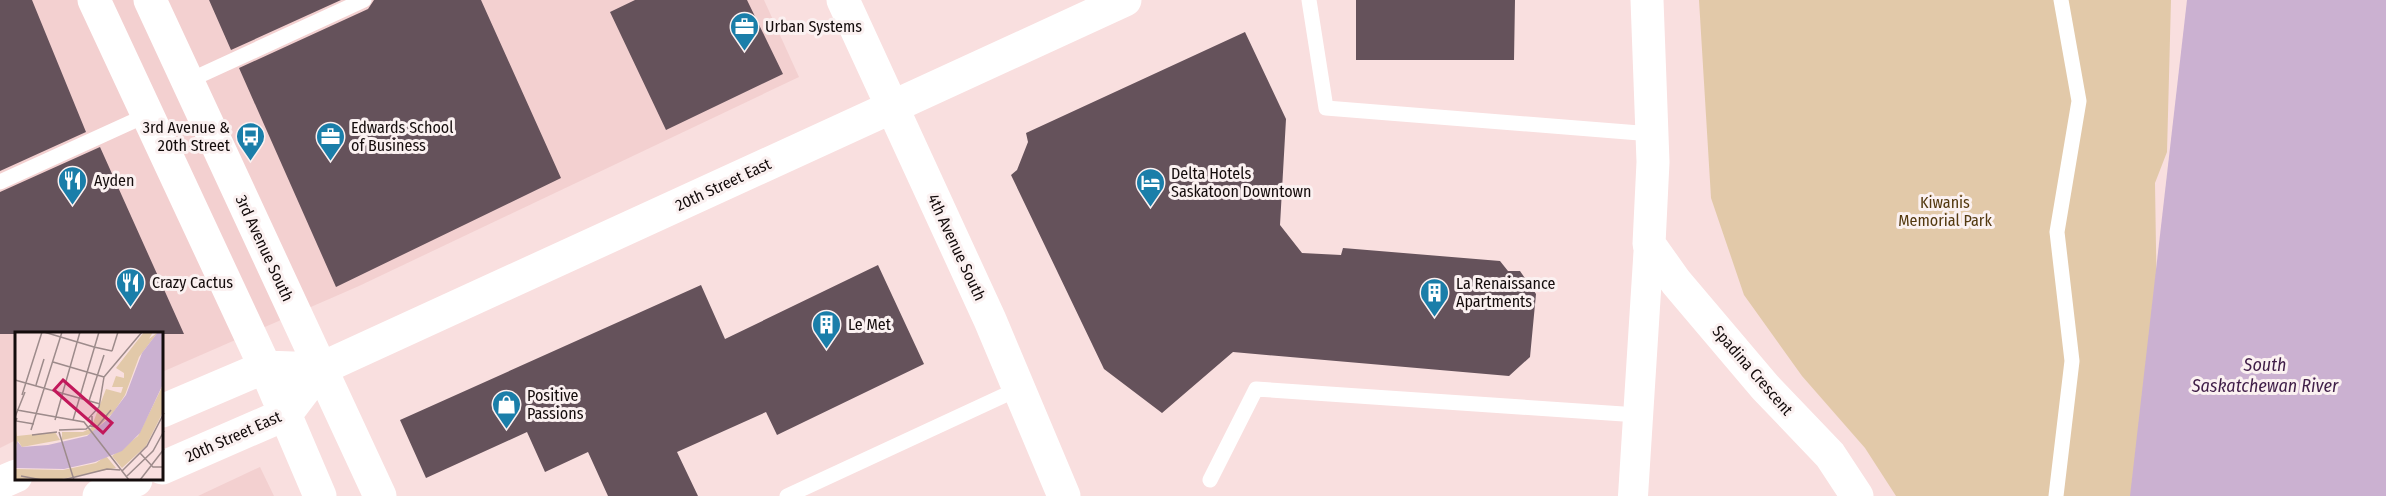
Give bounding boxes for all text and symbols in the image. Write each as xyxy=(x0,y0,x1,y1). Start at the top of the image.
office icon: Urban Systems xyxy=(728,10,760,52)
place label: Urban Systems xyxy=(765,17,862,36)
place label: 3rd Avenue & 20th Street xyxy=(143,118,231,155)
place label: Edwards School of Business xyxy=(351,118,453,155)
bus stop icon: 3rd Avenue & 20th Street xyxy=(235,120,267,162)
office icon: Edwards School of Business xyxy=(314,120,346,162)
street label: 20th Street East xyxy=(673,154,775,215)
restaurant icon: Ayden xyxy=(57,164,89,206)
place label: Delta Hotels Saskatoon Downtown xyxy=(1171,164,1312,201)
hotel icon: Delta Hotels Saskatoon Downtown xyxy=(1134,166,1166,208)
place label: Ayden xyxy=(94,171,134,190)
street label: 4th Avenue South xyxy=(924,191,990,304)
street label: 3rd Avenue South xyxy=(232,192,297,304)
park label: Kiwanis Memorial Park xyxy=(1898,193,1992,230)
restaurant icon: Crazy Cactus xyxy=(115,266,147,308)
place label: Crazy Cactus xyxy=(152,273,233,292)
place label: La Renaissance Apartments xyxy=(1456,274,1555,311)
building icon: La Renaissance Apartments xyxy=(1419,276,1451,318)
building icon: Le Met xyxy=(811,308,843,350)
place label: Le Met xyxy=(848,315,892,334)
street label: Spadina Crescent xyxy=(1708,322,1797,420)
inset map xyxy=(15,332,164,481)
water label: South Saskatchewan River xyxy=(2191,354,2339,397)
place label: Positive Passions xyxy=(527,386,584,423)
shop icon: Positive Passions xyxy=(490,388,522,430)
street label: 20th Street East xyxy=(182,407,285,466)

